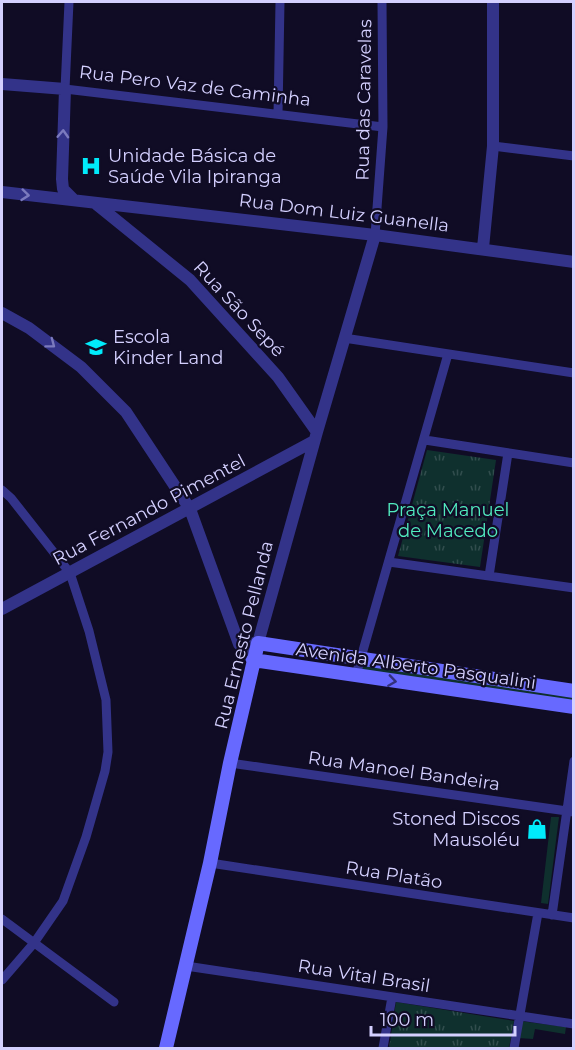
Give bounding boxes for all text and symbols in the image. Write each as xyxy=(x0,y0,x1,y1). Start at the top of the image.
street label: Rua das Caravelas xyxy=(352,19,376,181)
street label: Rua Pero Vaz de Caminha xyxy=(78,61,312,111)
one-way arrow xyxy=(57,129,70,138)
place label: Unidade Básica de Saúde Vila Ipiranga xyxy=(108,145,282,188)
hospital icon: Unidade Básica de Saúde Vila Ipiranga xyxy=(79,154,103,178)
one-way arrow xyxy=(20,188,29,201)
street label: Rua Dom Luiz Guanella xyxy=(238,189,450,237)
street label: Rua São Sepé xyxy=(189,256,289,362)
place label: Escola Kinder Land xyxy=(113,326,223,369)
school or university icon: Escola Kinder Land xyxy=(84,335,108,359)
one-way arrow xyxy=(44,337,55,348)
street label: Rua Fernando Pimentel xyxy=(49,450,249,570)
park label: Praça Manuel de Macedo xyxy=(387,499,509,542)
street label: Rua Ernesto Pellanda xyxy=(210,539,278,731)
street label: Avenida Alberto Pasqualini xyxy=(294,638,538,694)
one-way arrow xyxy=(387,674,397,686)
street label: Rua Manoel Bandeira xyxy=(307,747,501,795)
place label: Stoned Discos Mausoléu xyxy=(392,808,520,851)
shop icon: Stoned Discos Mausoléu xyxy=(525,817,549,841)
street label: Rua Platão xyxy=(344,856,444,894)
street label: Rua Vital Brasil xyxy=(296,955,432,997)
scale bar xyxy=(371,999,515,1037)
text: 100 m xyxy=(380,1009,434,1031)

